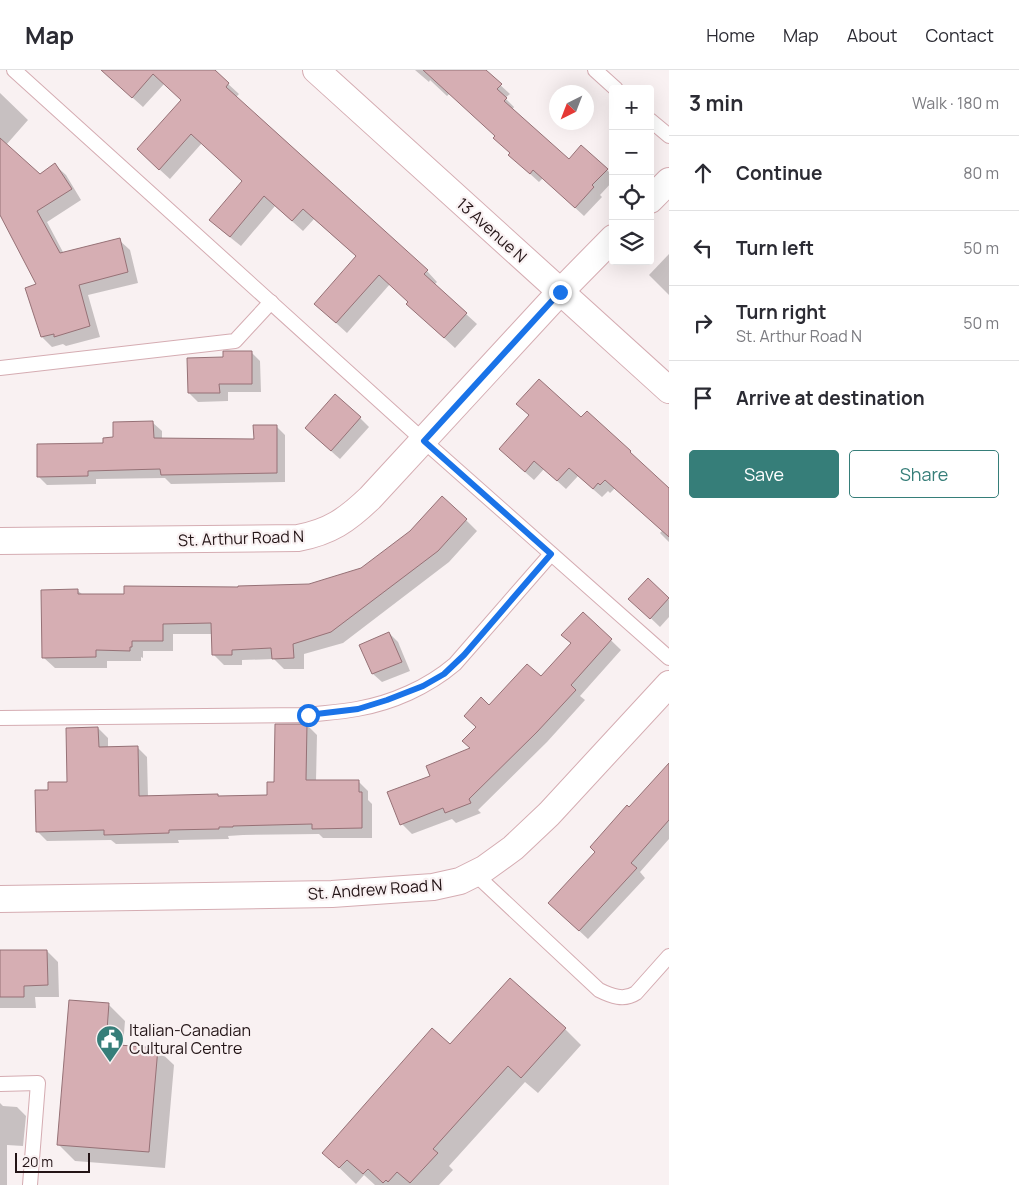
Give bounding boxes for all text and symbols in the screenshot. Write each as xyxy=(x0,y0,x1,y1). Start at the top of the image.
text: Map xyxy=(25,18,74,51)
text: Home xyxy=(706,23,755,47)
text: Map xyxy=(783,23,819,47)
text: About xyxy=(847,23,897,47)
text: Contact xyxy=(925,23,994,47)
north arrow xyxy=(549,85,594,130)
map controls xyxy=(609,85,654,265)
button: + xyxy=(609,85,654,130)
text: 3 min xyxy=(689,89,743,117)
text: Walk · 180 m xyxy=(912,92,999,114)
button: − xyxy=(609,130,654,175)
icon: ahead xyxy=(689,159,717,187)
text: Continue xyxy=(736,160,822,186)
text: 80 m xyxy=(963,162,999,184)
button: locate xyxy=(609,175,654,220)
street label: 13 Avenue N xyxy=(452,193,532,267)
button: layers xyxy=(609,220,654,265)
icon: left xyxy=(689,234,717,262)
text: Turn left xyxy=(736,235,814,261)
text: 50 m xyxy=(963,237,999,259)
route end xyxy=(549,281,572,304)
text: Turn right xyxy=(736,299,826,325)
icon: right xyxy=(689,309,717,337)
text: 50 m xyxy=(963,312,999,334)
text: St. Arthur Road N xyxy=(736,325,862,347)
icon: arrive xyxy=(689,384,717,412)
text: Arrive at destination xyxy=(736,385,925,411)
button: Save xyxy=(689,450,839,498)
button: Share xyxy=(849,450,999,498)
street label: St. Arthur Road N xyxy=(178,525,304,551)
route start xyxy=(297,704,320,727)
street label: St. Andrew Road N xyxy=(307,873,443,905)
place label: Italian-Canadian Cultural Centre xyxy=(129,1019,251,1059)
public building icon: Italian-Canadian Cultural Centre xyxy=(95,1024,125,1063)
scale bar xyxy=(15,1150,90,1173)
text: 20 m xyxy=(22,1152,53,1171)

